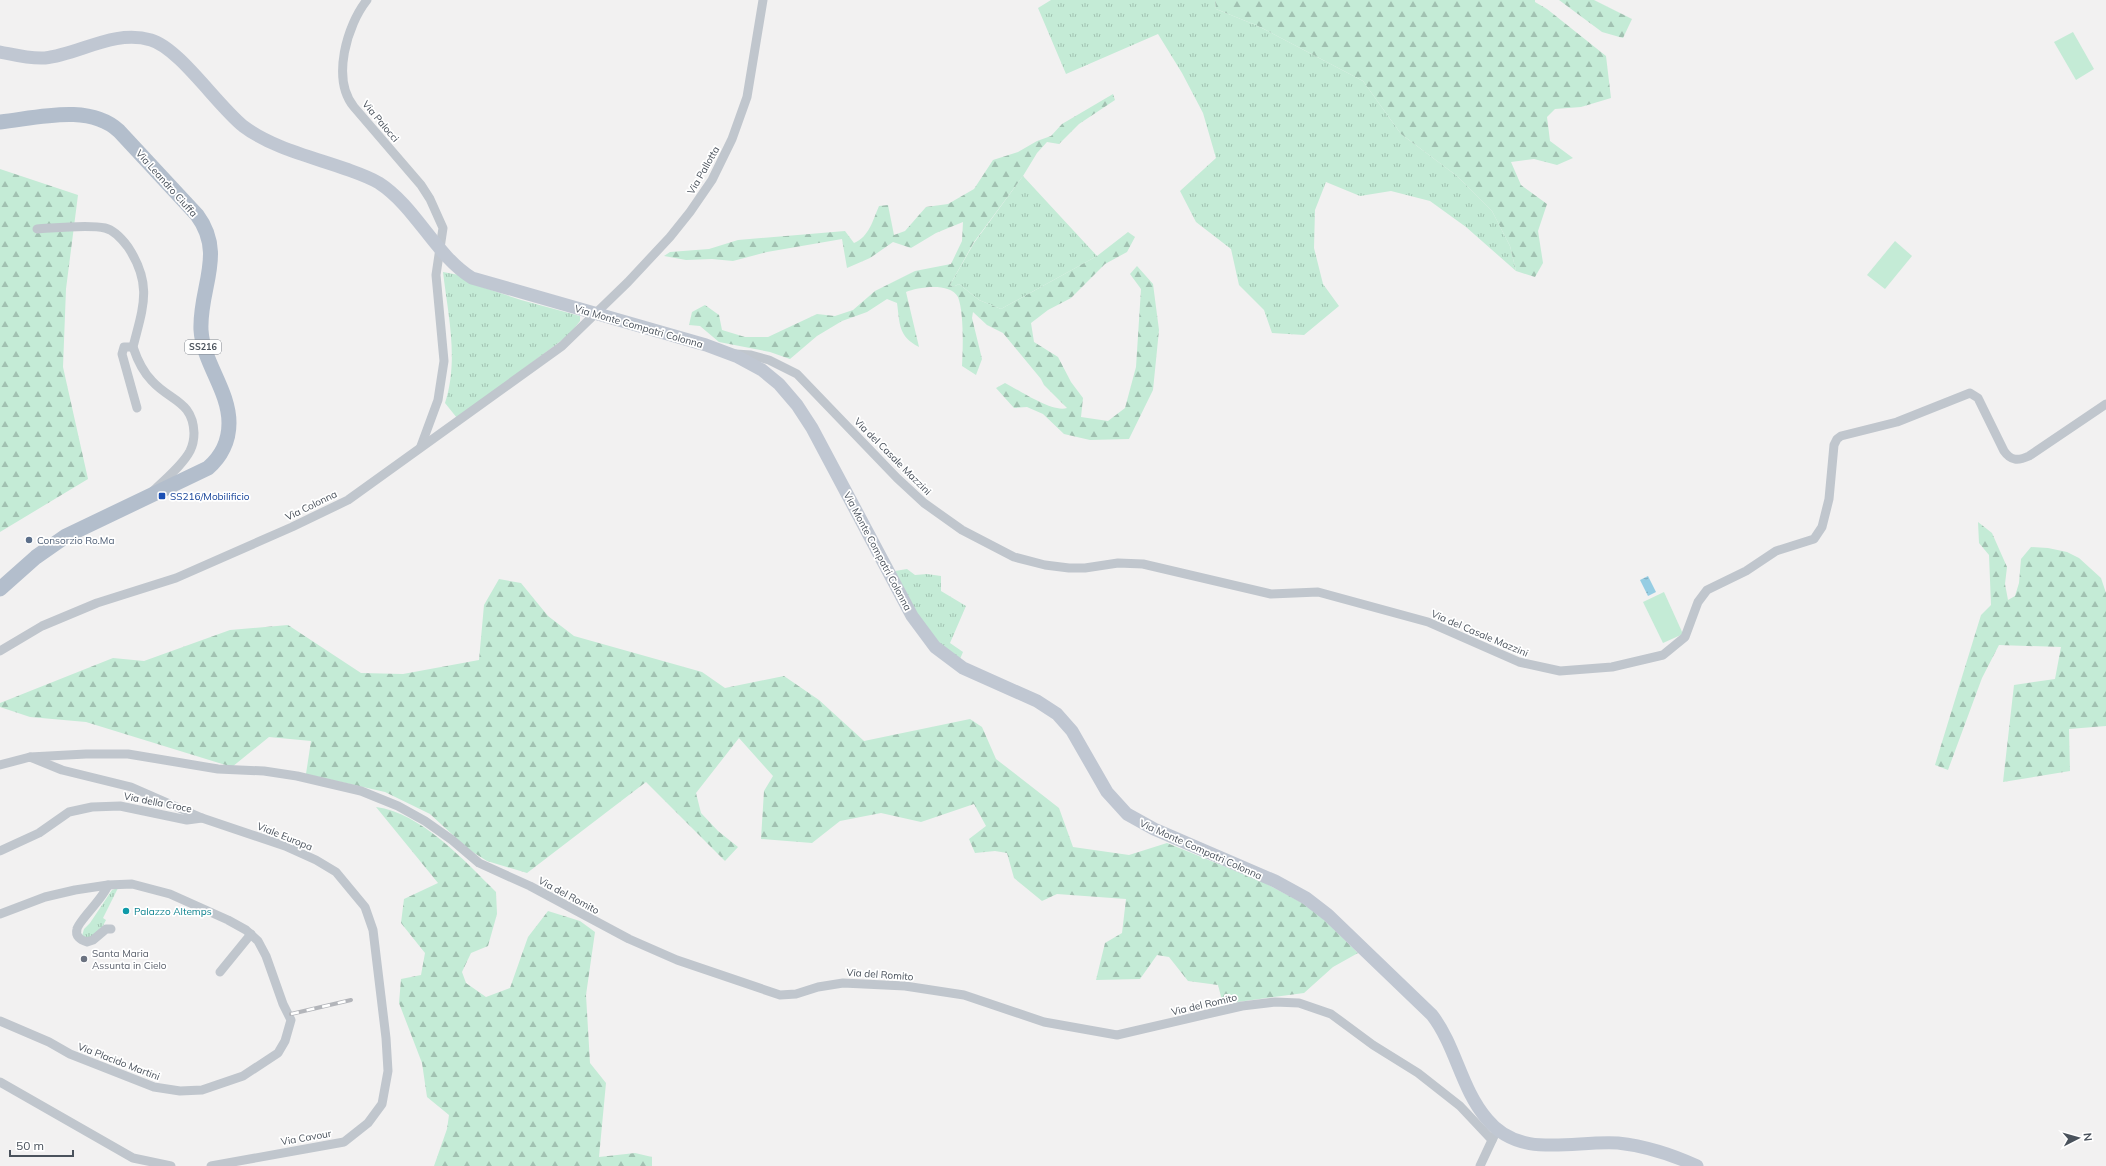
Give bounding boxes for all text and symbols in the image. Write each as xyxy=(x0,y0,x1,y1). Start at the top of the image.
street label: Via Palocci xyxy=(359,98,402,145)
street label: Via Pallotta xyxy=(684,144,722,197)
street label: Via Leandro Ciuffa xyxy=(133,147,200,220)
street label: Via Monte Compatri Colonna xyxy=(573,302,704,351)
road number: SS216 xyxy=(185,340,221,354)
street label: Via del Casale Mazzini xyxy=(851,415,934,498)
street label: Via Colonna xyxy=(283,487,339,524)
place label: SS216/Mobilificio xyxy=(170,490,250,503)
street label: Via Monte Compatri Colonna xyxy=(841,490,914,613)
marker: SS216/Mobilificio xyxy=(157,491,167,501)
place label: Consorzio Ro.Ma xyxy=(37,534,114,547)
marker: Consorzio Ro.Ma xyxy=(24,535,34,545)
street label: Via del Casale Mazzini xyxy=(1429,607,1530,660)
street label: Via della Croce xyxy=(123,790,193,815)
street label: Via Monte Compatri Colonna xyxy=(1138,817,1264,882)
street label: Viale Europa xyxy=(255,819,314,853)
street label: Via del Romito xyxy=(536,874,602,917)
place label: Palazzo Altemps xyxy=(134,905,212,918)
marker: Palazzo Altemps xyxy=(121,906,131,916)
place label: Santa Maria Assunta in Cielo xyxy=(92,947,167,972)
marker: Santa Maria Assunta in Cielo xyxy=(79,954,89,964)
street label: Via del Romito xyxy=(846,966,914,983)
street label: Via del Romito xyxy=(1170,991,1239,1018)
street label: Via Placido Martini xyxy=(76,1040,162,1083)
north arrow xyxy=(2058,1118,2098,1158)
street label: Via Cavour xyxy=(280,1127,333,1148)
scale bar xyxy=(10,1132,73,1158)
text: N xyxy=(2081,1132,2095,1142)
text: 50 m xyxy=(16,1138,44,1153)

